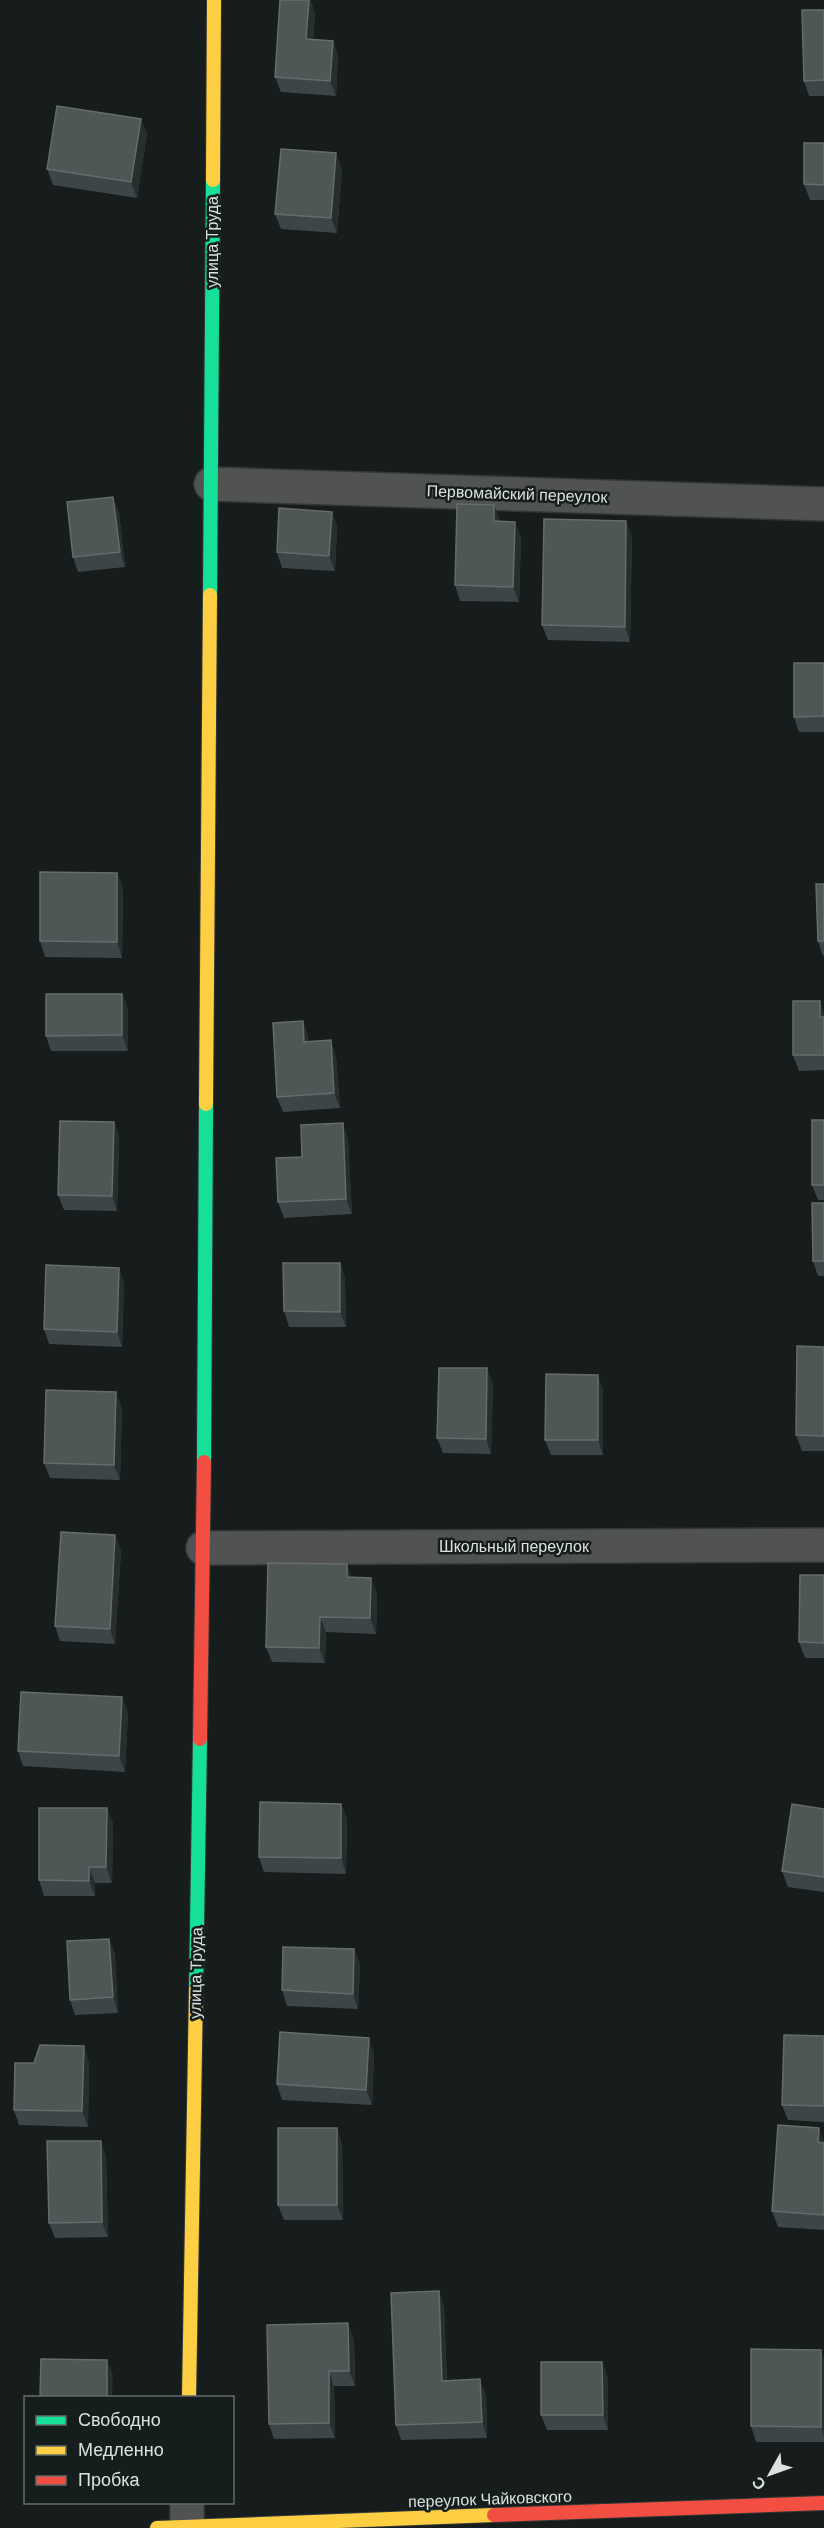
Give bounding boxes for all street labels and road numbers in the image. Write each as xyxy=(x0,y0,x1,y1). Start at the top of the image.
street label: улица Труда xyxy=(204,196,221,288)
street label: Первомайский переулок xyxy=(426,482,609,506)
street label: Школьный переулок xyxy=(439,1538,590,1555)
street label: улица Труда xyxy=(187,1927,205,2019)
street label: переулок Чайковского xyxy=(408,2488,572,2510)

